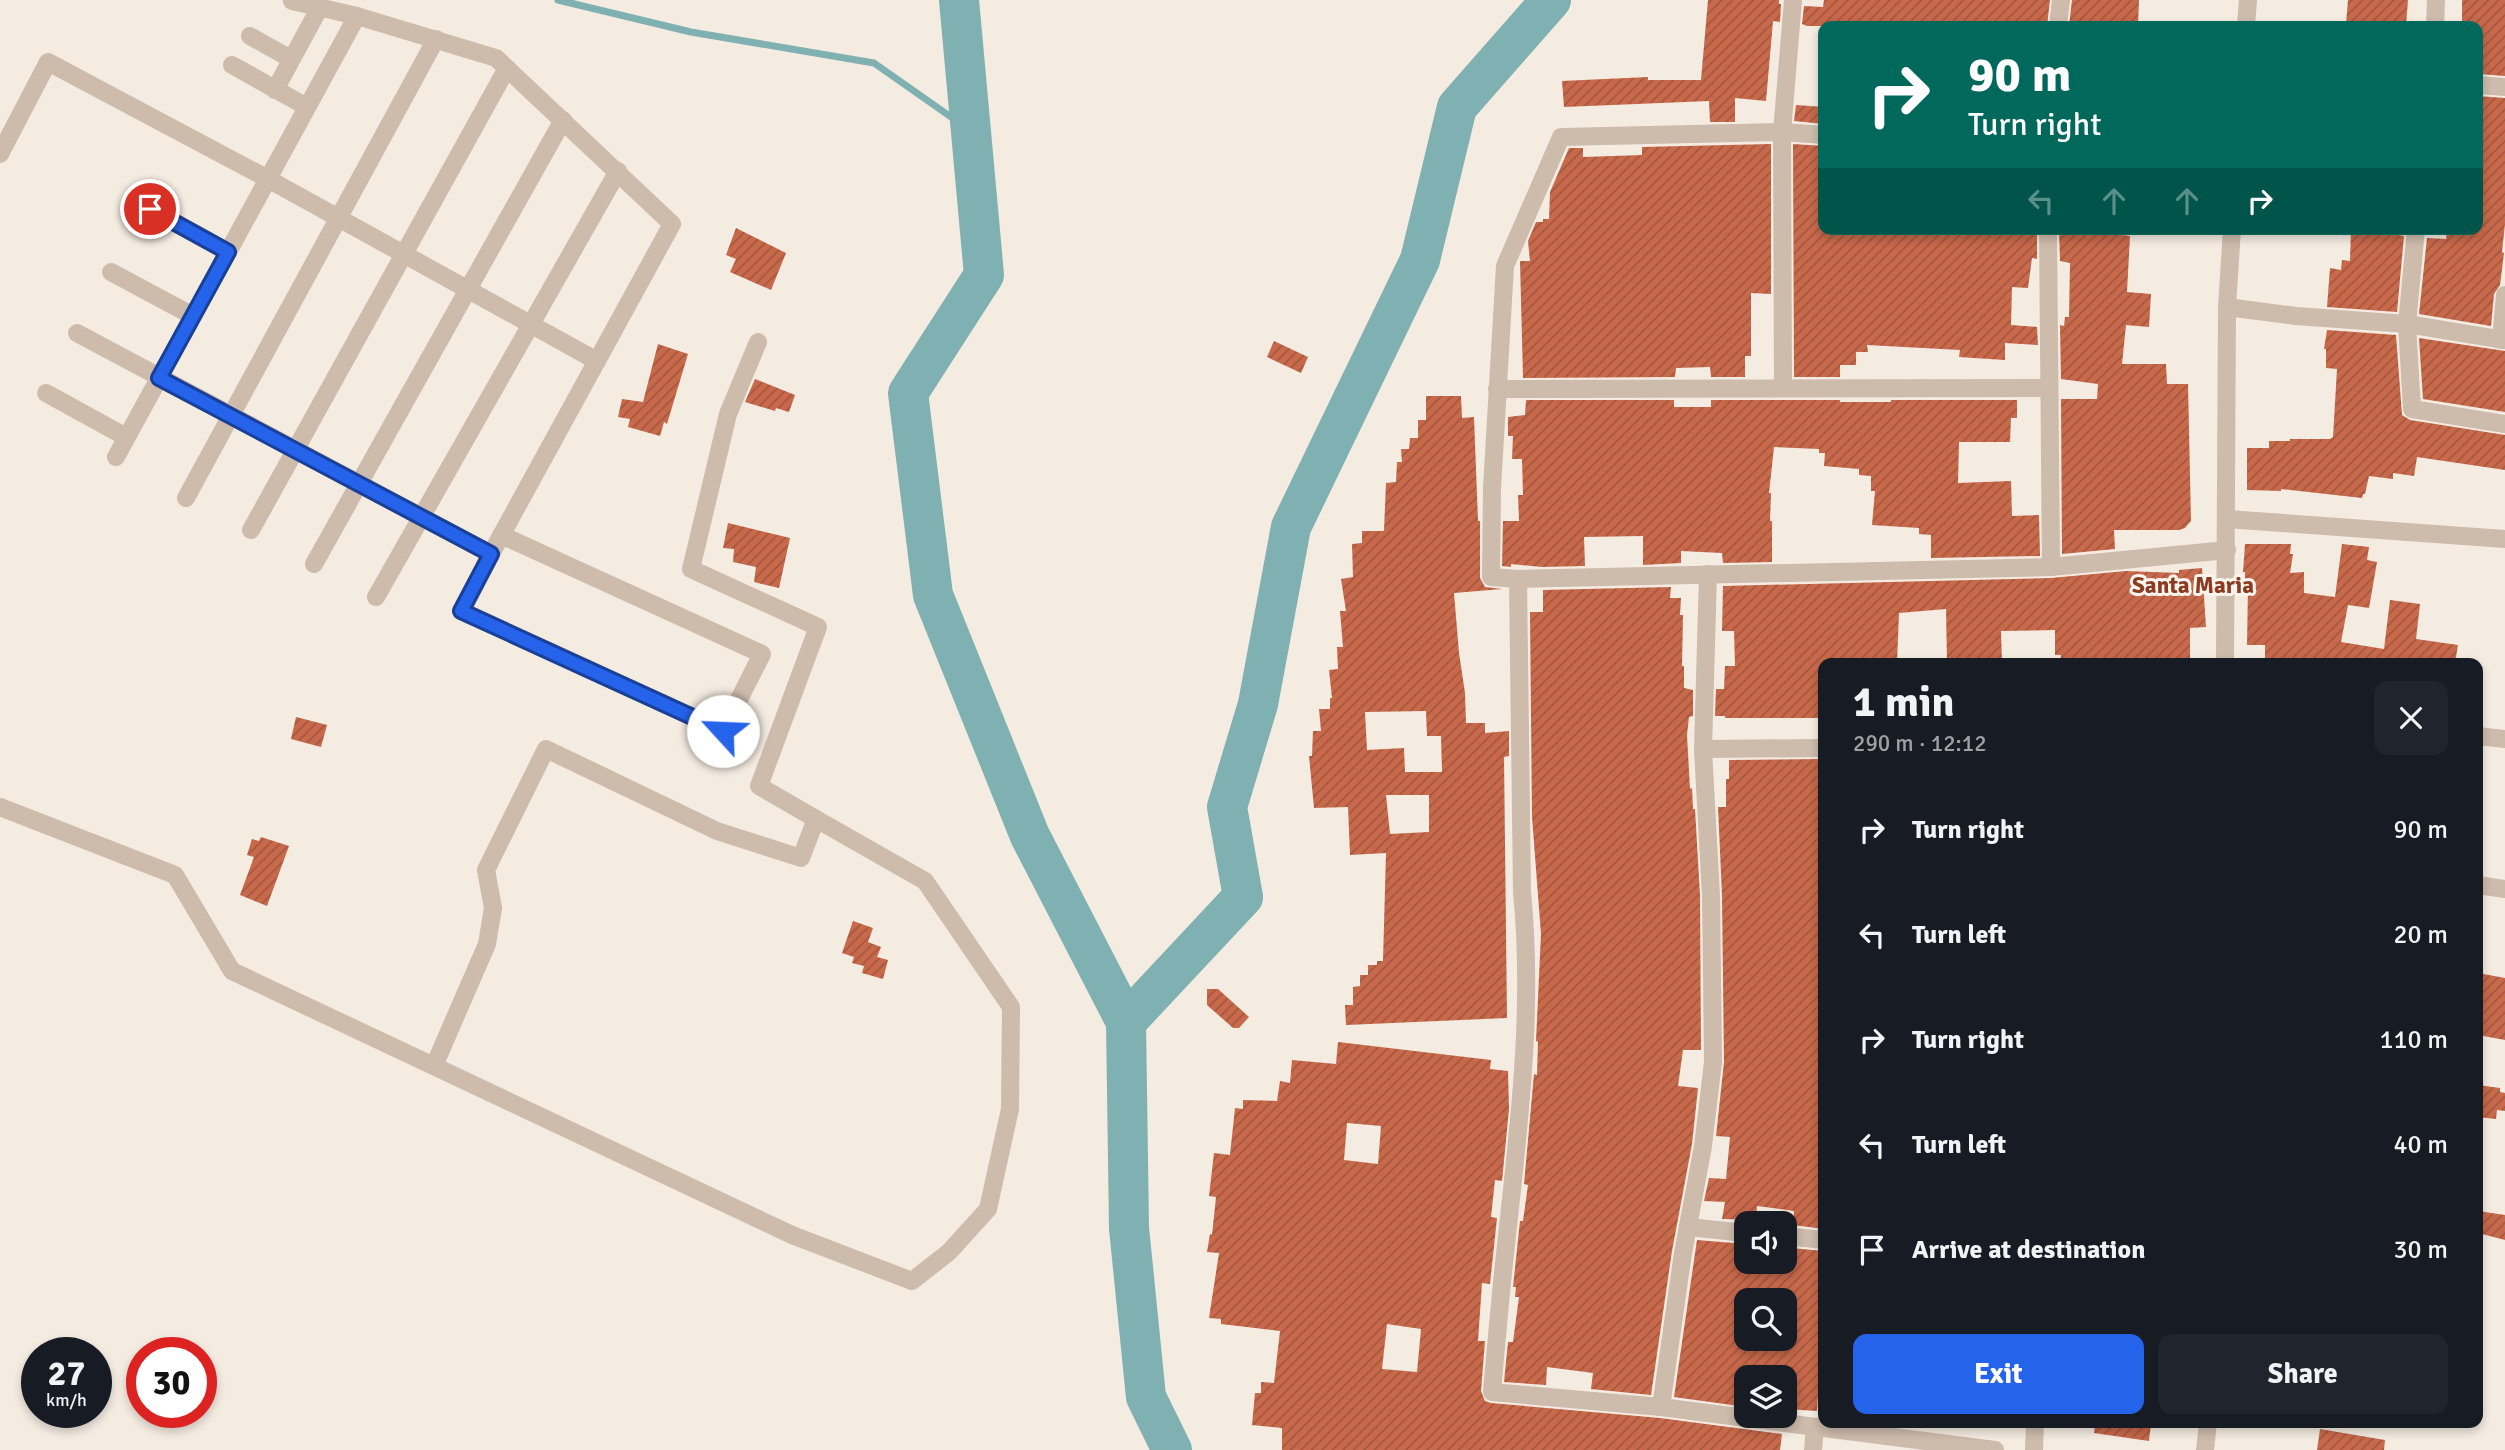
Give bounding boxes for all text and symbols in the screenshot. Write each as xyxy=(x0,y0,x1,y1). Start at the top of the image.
text: 90 m xyxy=(1968,45,2071,105)
icon: right xyxy=(1853,49,1944,140)
text: Turn right xyxy=(1968,105,2101,144)
pin xyxy=(120,179,180,239)
icon: left xyxy=(2022,182,2060,220)
icon: ahead xyxy=(2095,182,2133,220)
icon: ahead xyxy=(2168,182,2206,220)
icon: right xyxy=(2241,182,2279,220)
icon: arrive xyxy=(131,190,169,228)
district label: Santa Maria xyxy=(2132,571,2254,600)
text: 1 min xyxy=(1853,677,1954,728)
button: close xyxy=(2374,681,2448,755)
position arrow xyxy=(686,694,760,768)
text: 290 m · 12:12 xyxy=(1853,729,1987,758)
icon: right xyxy=(1853,811,1891,849)
text: Turn right xyxy=(1912,814,2024,846)
text: 90 m xyxy=(2393,814,2448,846)
icon: left xyxy=(1853,916,1891,954)
text: Turn left xyxy=(1912,919,2006,951)
text: 20 m xyxy=(2393,919,2448,951)
icon: right xyxy=(1853,1021,1891,1059)
text: Turn right xyxy=(1912,1024,2024,1056)
text: 110 m xyxy=(2379,1024,2448,1056)
icon: left xyxy=(1853,1126,1891,1164)
text: Turn left xyxy=(1912,1129,2006,1161)
text: 40 m xyxy=(2393,1129,2448,1161)
map controls xyxy=(1734,1211,1797,1428)
button: sound xyxy=(1734,1211,1797,1274)
icon: arrive xyxy=(1853,1231,1891,1269)
text: Arrive at destination xyxy=(1912,1234,2145,1266)
text: 30 m xyxy=(2393,1234,2448,1266)
button: search xyxy=(1734,1288,1797,1351)
button: Exit xyxy=(1853,1334,2144,1414)
button: Share xyxy=(2158,1334,2448,1414)
speed limit sign: 30 xyxy=(126,1337,217,1428)
text: 27 xyxy=(48,1352,85,1395)
button: layers xyxy=(1734,1365,1797,1428)
text: km/h xyxy=(46,1389,87,1411)

